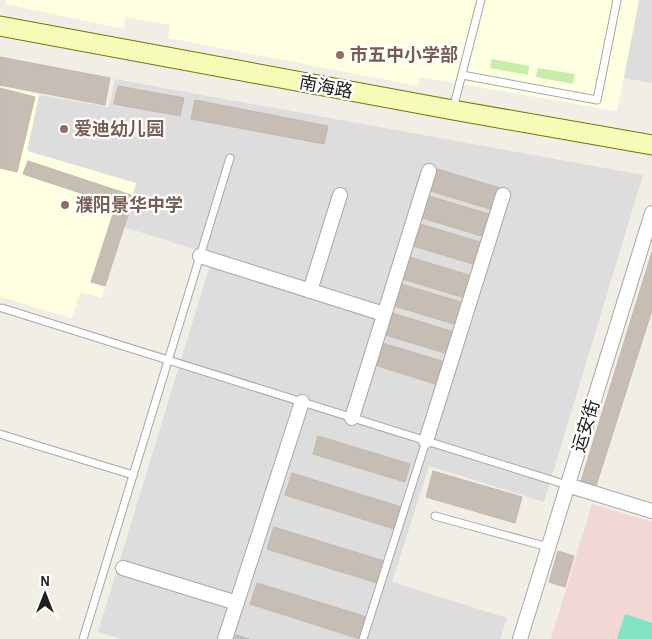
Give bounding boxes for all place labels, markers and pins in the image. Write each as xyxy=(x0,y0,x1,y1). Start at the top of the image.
place label: 市五中小学部 xyxy=(350,45,458,65)
marker: 市五中小学部 xyxy=(334,49,346,61)
place label: 爱迪幼儿园 xyxy=(74,119,164,139)
marker: 爱迪幼儿园 xyxy=(58,123,70,135)
place label: 濮阳景华中学 xyxy=(75,195,183,215)
marker: 濮阳景华中学 xyxy=(59,199,71,211)

